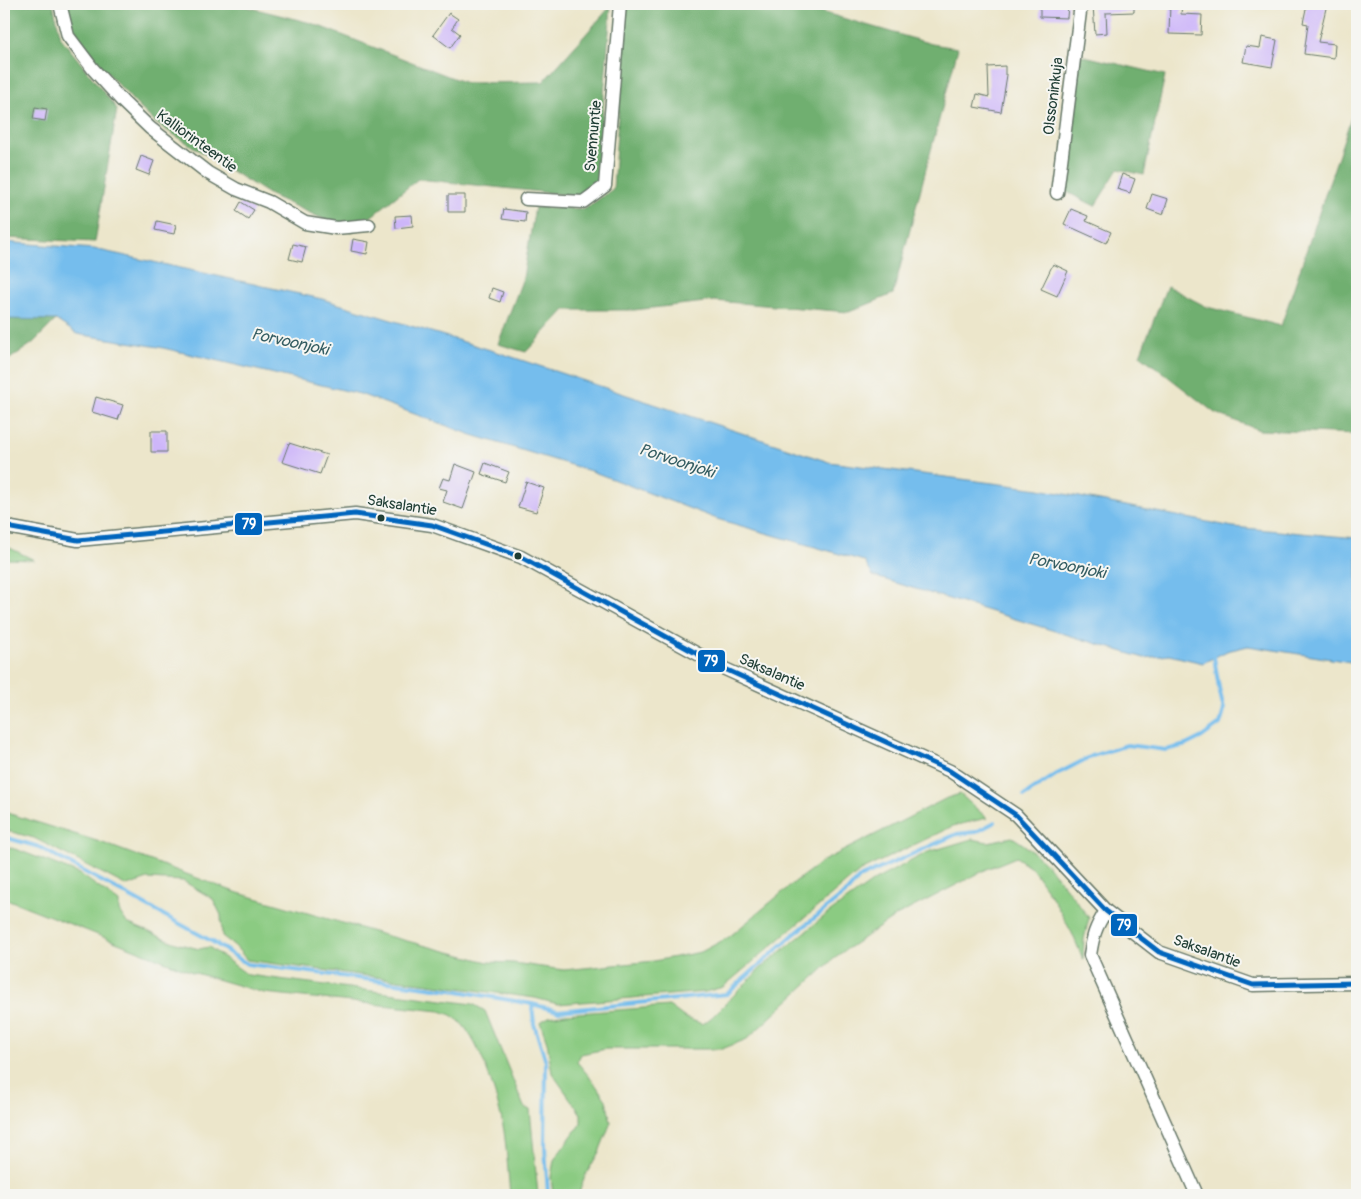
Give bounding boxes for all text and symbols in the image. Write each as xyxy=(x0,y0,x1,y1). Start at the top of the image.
street label: Olssoninkuja xyxy=(1039,56,1068,136)
street label: Svennuntie xyxy=(581,99,606,173)
street label: Kalliorinteentie xyxy=(153,106,241,177)
water label: Porvoonjoki xyxy=(249,324,332,360)
water label: Porvoonjoki xyxy=(636,439,719,483)
street label: Saksalantie xyxy=(366,491,439,520)
line badge: 79 xyxy=(234,512,263,536)
unlabelled marker xyxy=(376,513,386,523)
text: 79 xyxy=(242,516,256,533)
water label: Porvoonjoki xyxy=(1027,549,1109,584)
unlabelled marker xyxy=(513,551,523,561)
line badge: 79 xyxy=(697,649,726,673)
street label: Saksalantie xyxy=(736,650,808,696)
text: 79 xyxy=(704,653,718,670)
line badge: 79 xyxy=(1110,913,1138,937)
text: 79 xyxy=(1117,917,1131,934)
street label: Saksalantie xyxy=(1171,931,1244,973)

